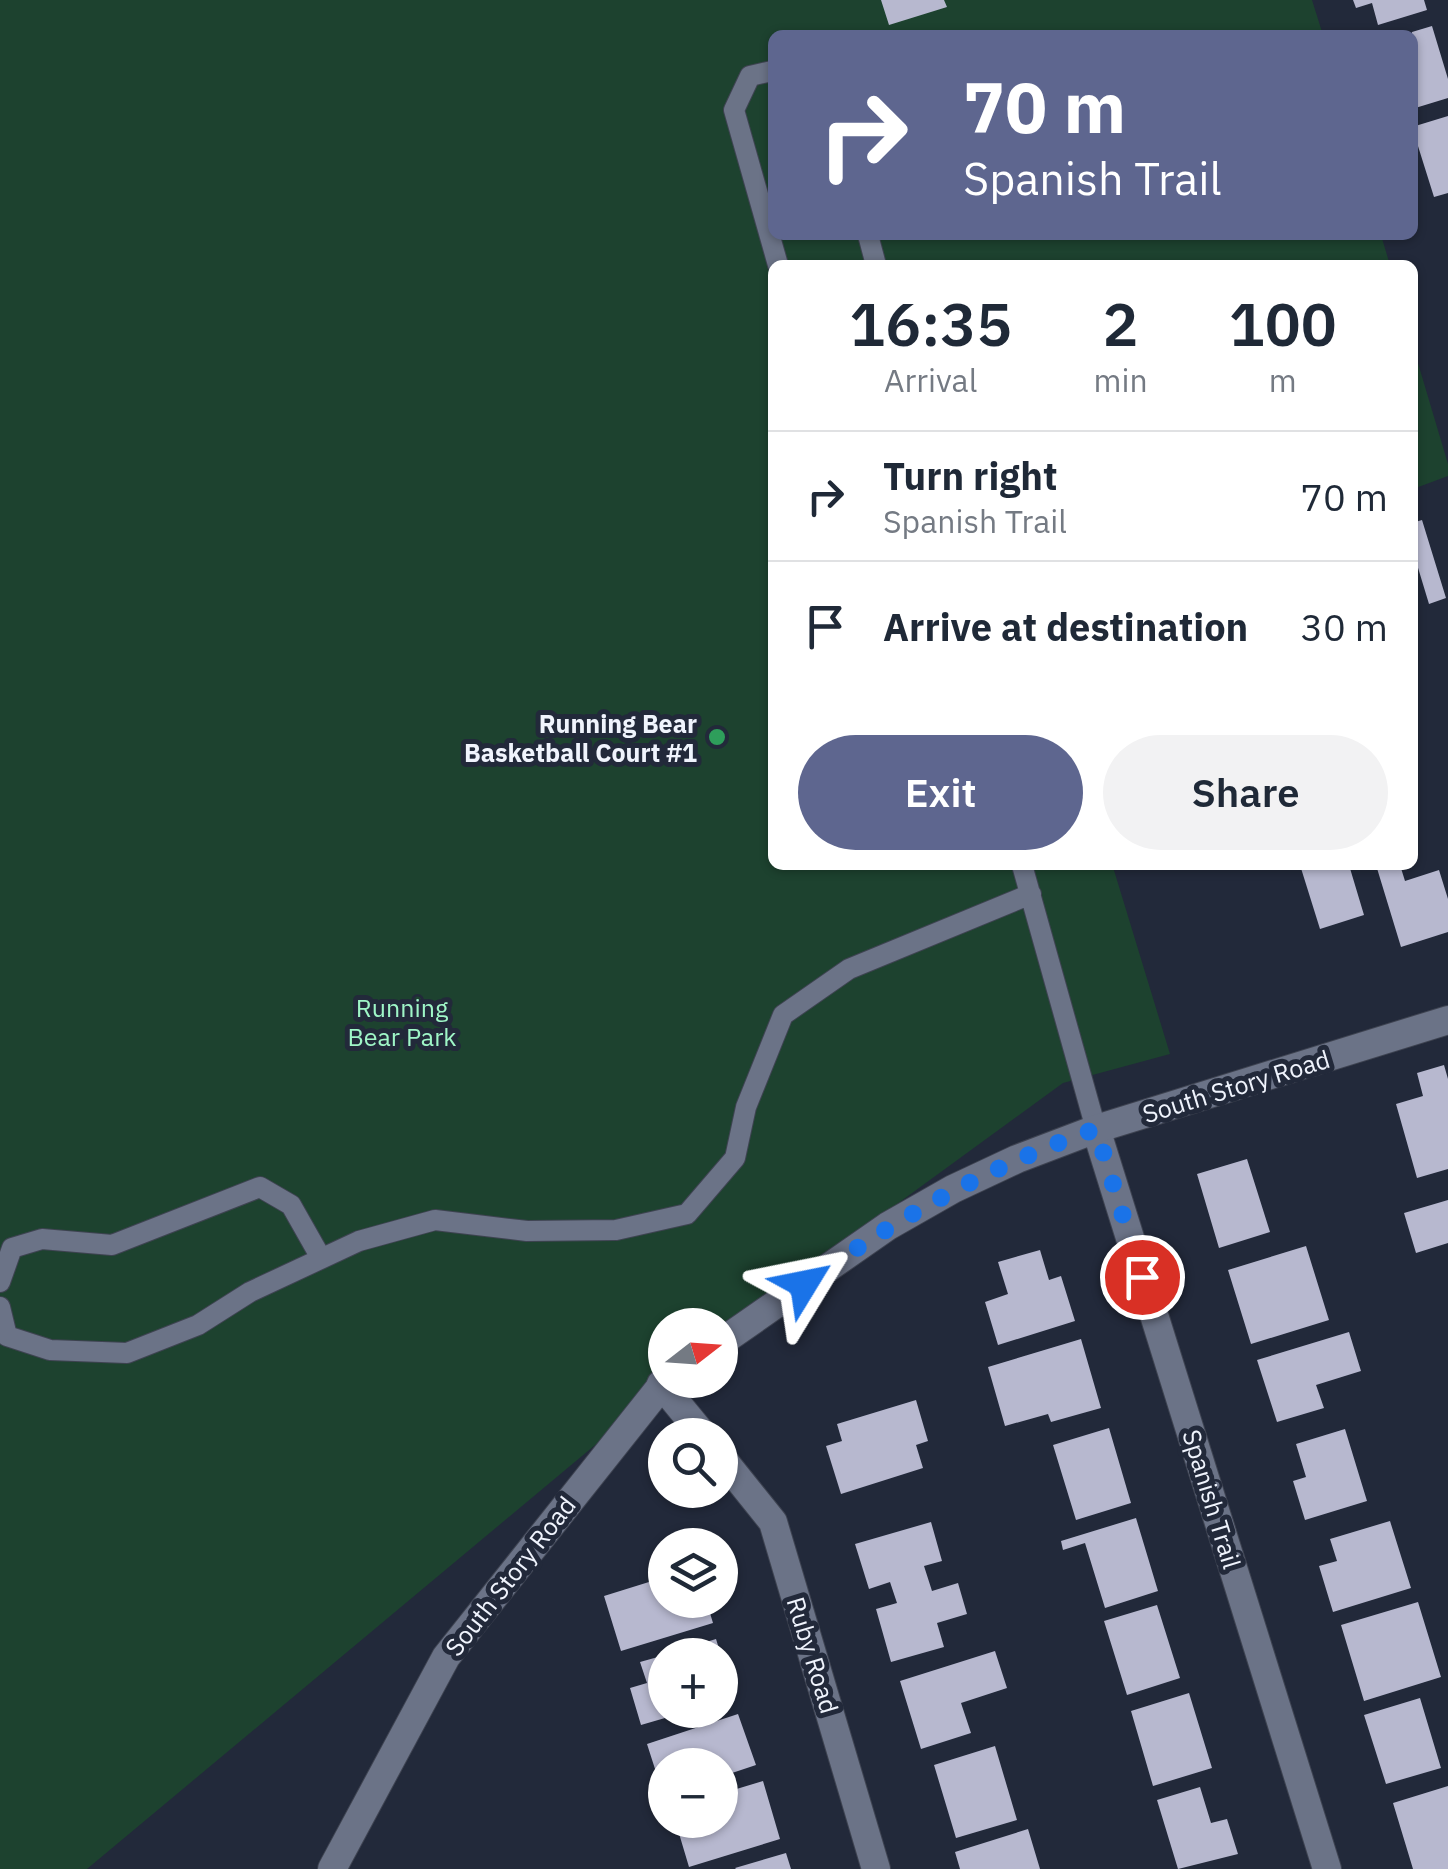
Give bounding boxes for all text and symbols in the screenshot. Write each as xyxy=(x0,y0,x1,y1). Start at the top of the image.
text: 70 m xyxy=(963,61,1126,152)
icon: right xyxy=(798,70,928,200)
text: Spanish Trail xyxy=(963,149,1222,207)
text: 16:35 xyxy=(849,284,1012,363)
text: 2 xyxy=(1103,284,1139,363)
text: 100 xyxy=(1229,284,1337,363)
text: Arrival xyxy=(884,359,977,401)
text: min xyxy=(1093,359,1148,401)
text: m xyxy=(1269,359,1297,401)
text: Turn right xyxy=(883,451,1058,500)
icon: right xyxy=(798,469,853,524)
text: 70 m xyxy=(1300,472,1388,521)
text: Spanish Trail xyxy=(883,500,1067,542)
icon: arrive xyxy=(798,599,853,654)
text: Arrive at destination xyxy=(883,602,1248,651)
text: 30 m xyxy=(1300,602,1388,651)
place label: Running Bear Basketball Court #1 xyxy=(464,707,697,769)
marker: Running Bear Basketball Court #1 xyxy=(706,726,728,748)
button: Exit xyxy=(798,735,1083,850)
button: Share xyxy=(1103,735,1388,850)
park label: Running Bear Park xyxy=(347,991,457,1053)
street label: South Story Road xyxy=(1138,1042,1334,1130)
position arrow xyxy=(752,1232,856,1336)
pin xyxy=(1100,1235,1185,1320)
icon: arrive xyxy=(1115,1250,1170,1305)
north arrow xyxy=(648,1308,738,1398)
map controls xyxy=(648,1308,738,1838)
button: search xyxy=(648,1418,738,1508)
street label: Spanish Trail xyxy=(1175,1425,1249,1573)
street label: South Story Road xyxy=(437,1489,583,1663)
button: layers xyxy=(648,1528,738,1618)
street label: Ruby Road xyxy=(780,1593,846,1717)
button: + xyxy=(648,1638,738,1728)
button: − xyxy=(648,1748,738,1838)

